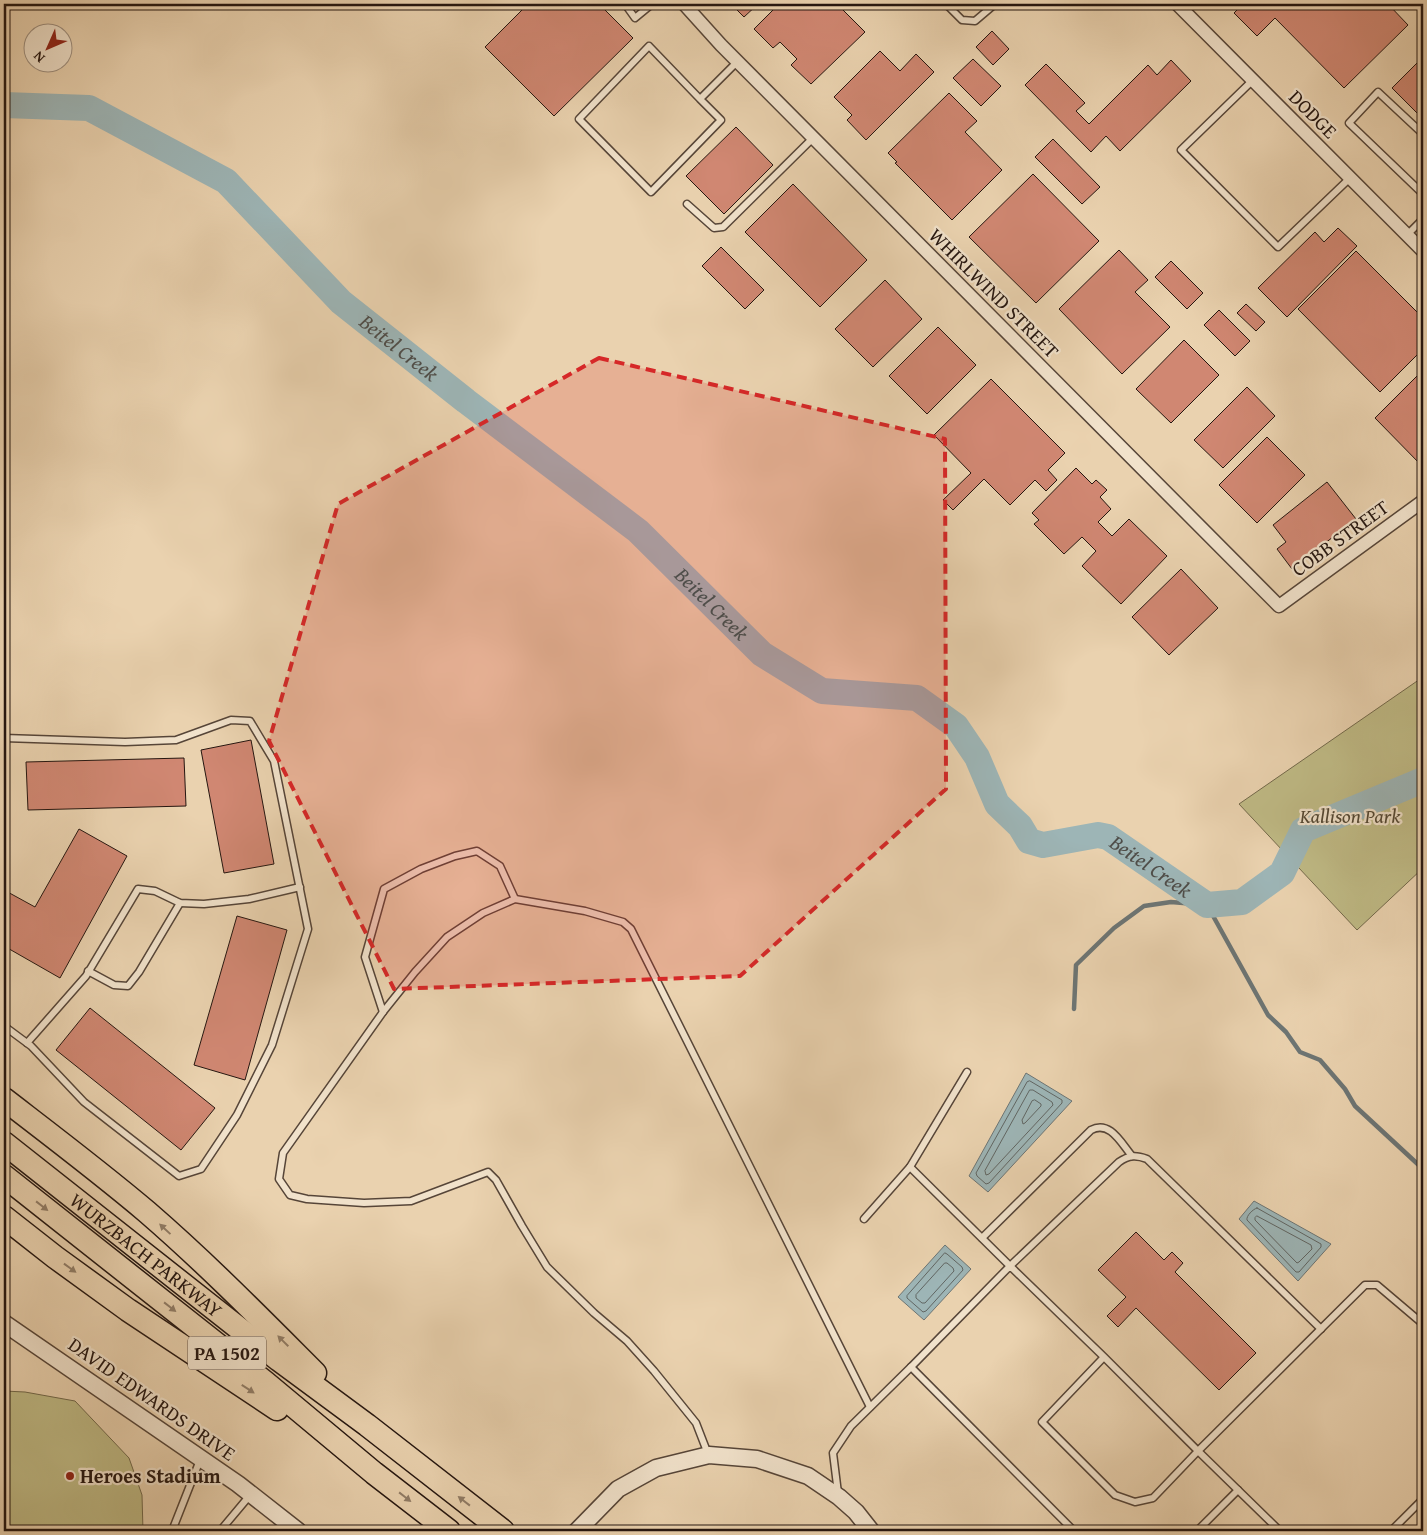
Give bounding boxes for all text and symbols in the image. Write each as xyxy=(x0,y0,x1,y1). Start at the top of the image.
north arrow xyxy=(22,22,72,72)
text: N xyxy=(28,46,49,68)
street label: DODGE xyxy=(1282,83,1344,145)
street label: WHIRLWIND STREET xyxy=(923,221,1066,364)
water label: Beitel Creek xyxy=(352,306,446,389)
street label: COBB STREET xyxy=(1285,492,1394,583)
water label: Beitel Creek xyxy=(667,559,756,648)
park label: Kallison Park xyxy=(1299,801,1401,830)
water label: Beitel Creek xyxy=(1103,826,1199,905)
street label: WURZBACH PARKWAY xyxy=(64,1185,229,1324)
one-way arrow xyxy=(35,1201,48,1212)
one-way arrow xyxy=(160,1223,172,1235)
one-way arrow xyxy=(63,1263,77,1273)
one-way arrow xyxy=(163,1302,176,1313)
street label: DAVID EDWARDS DRIVE xyxy=(63,1330,242,1467)
one-way arrow xyxy=(277,1335,289,1347)
road number: PA 1502 xyxy=(188,1336,266,1370)
one-way arrow xyxy=(241,1384,254,1394)
place label: Heroes Stadium xyxy=(80,1461,221,1490)
marker: Heroes Stadium xyxy=(64,1470,76,1482)
one-way arrow xyxy=(398,1492,412,1502)
one-way arrow xyxy=(458,1496,471,1506)

